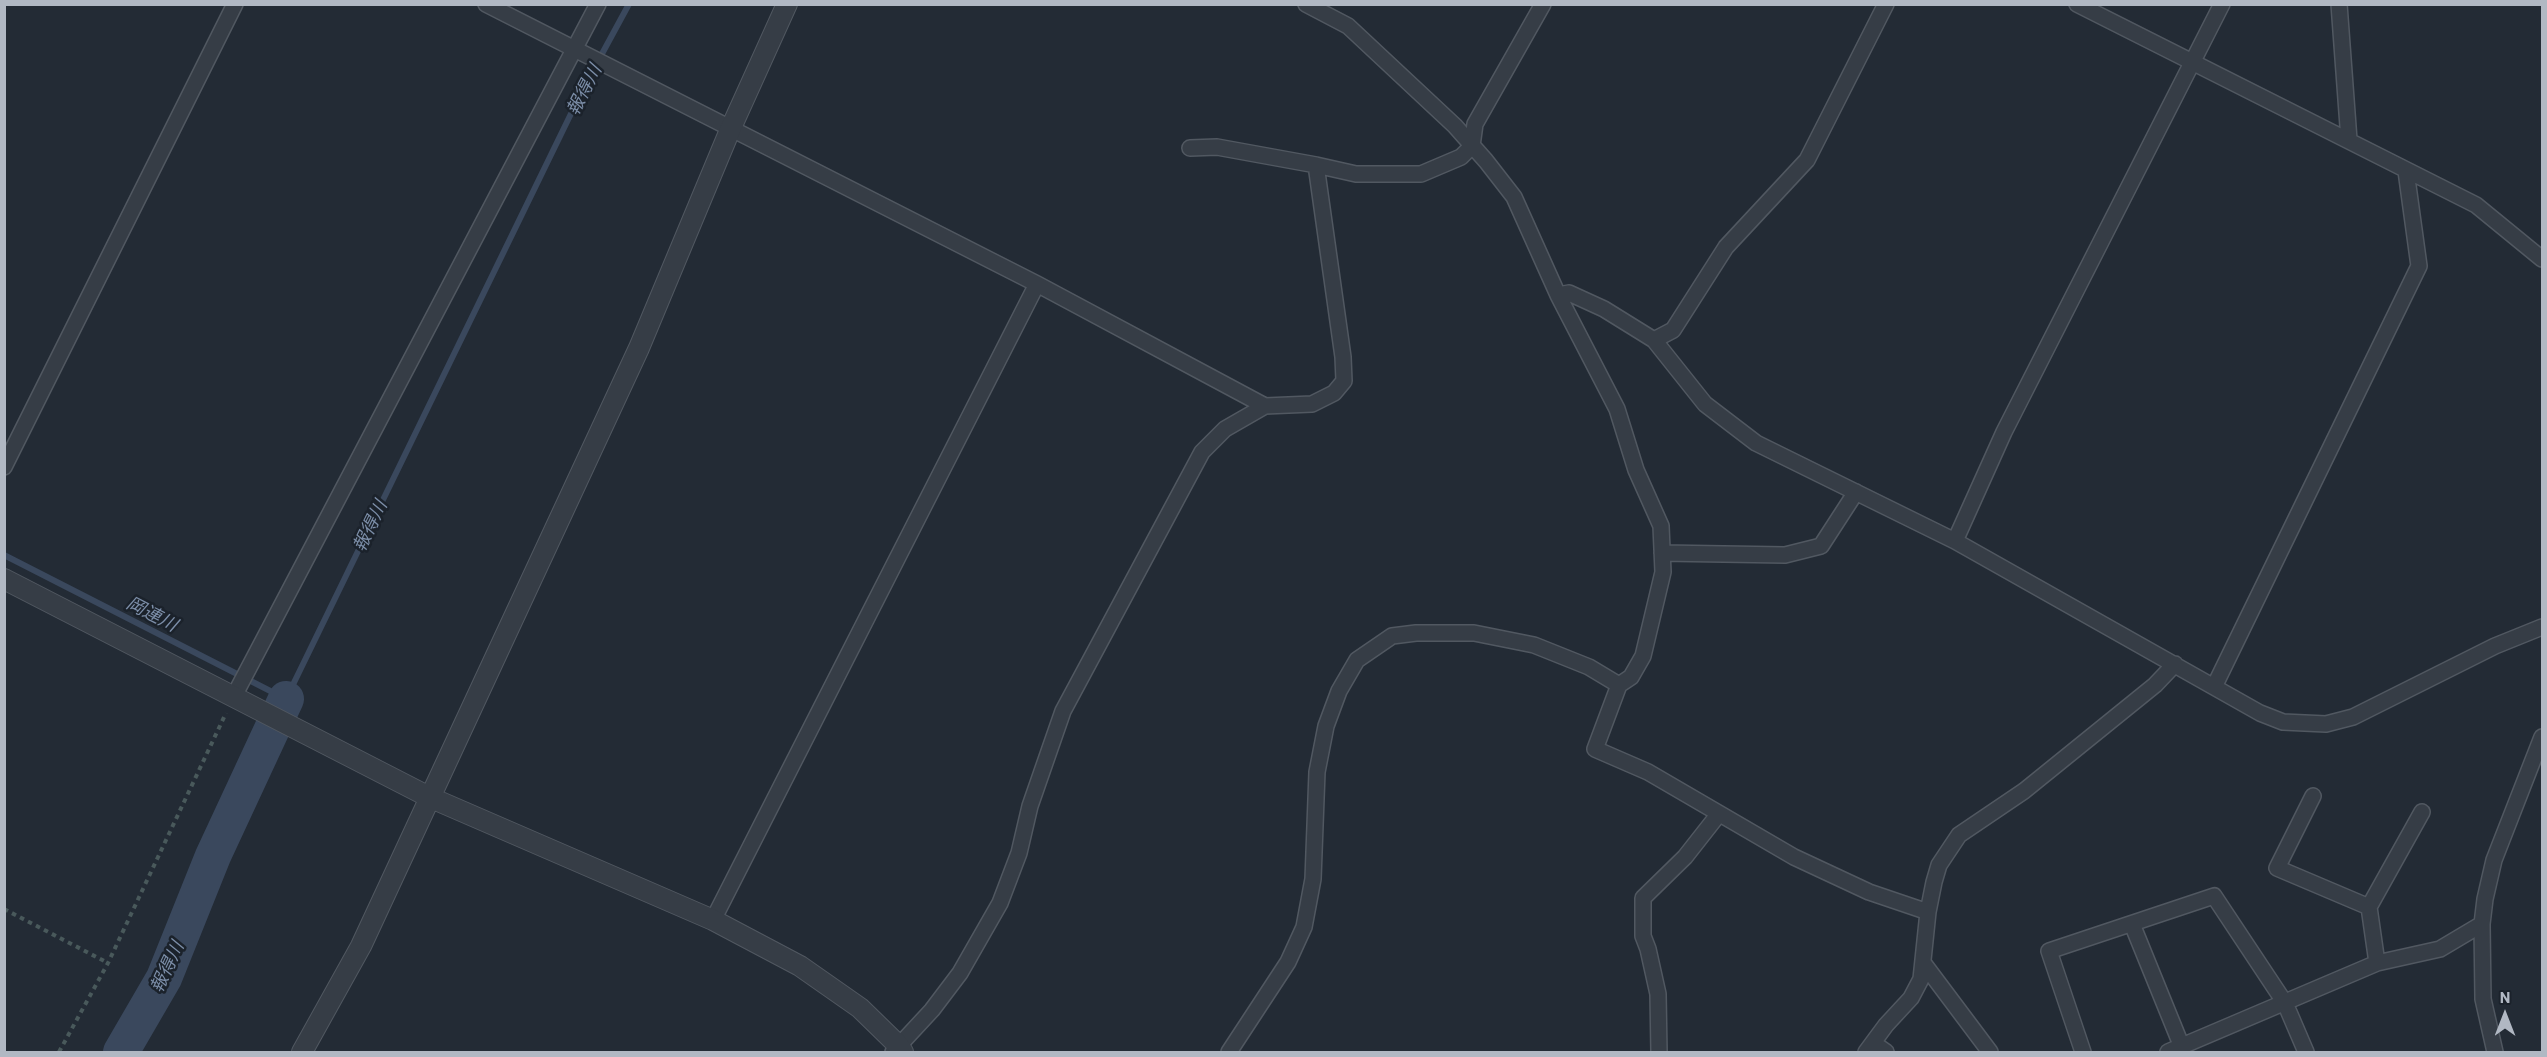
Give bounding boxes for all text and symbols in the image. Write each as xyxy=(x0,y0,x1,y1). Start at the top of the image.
water label: 報得川 xyxy=(562,61,606,119)
water label: 報得川 xyxy=(348,497,392,555)
water label: 岡連川 xyxy=(123,592,181,636)
water label: 報得川 xyxy=(146,938,188,996)
north arrow xyxy=(2475,985,2535,1045)
text: N xyxy=(2500,987,2510,1006)

